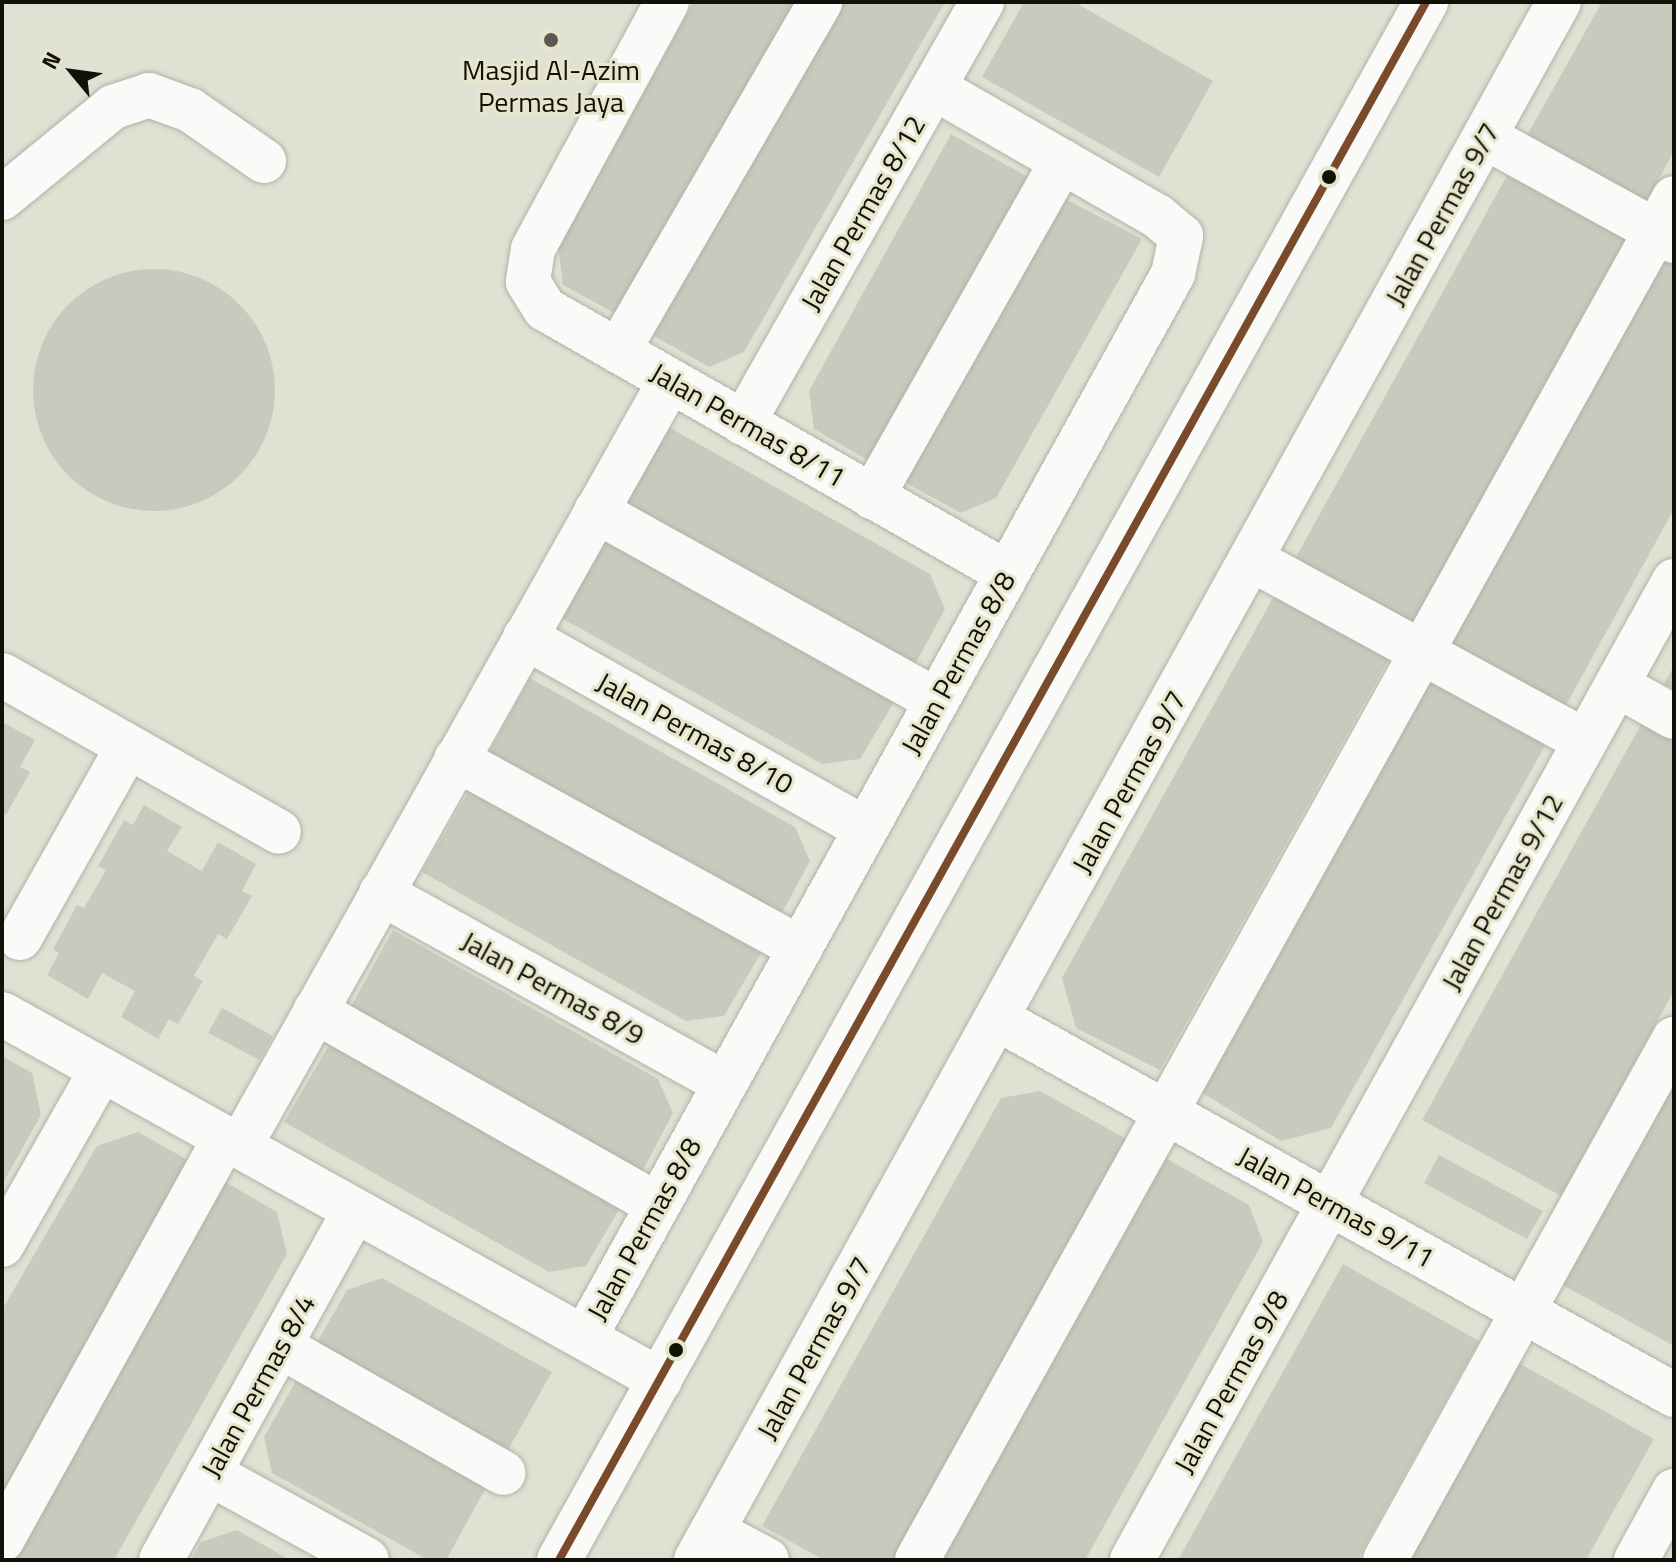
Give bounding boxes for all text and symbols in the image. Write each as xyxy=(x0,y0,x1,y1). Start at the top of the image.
marker: Masjid Al-Azim Permas Jaya xyxy=(542,31,560,49)
north arrow xyxy=(32,32,112,112)
text: N xyxy=(32,45,70,75)
place label: Masjid Al-Azim Permas Jaya xyxy=(462,53,640,119)
street label: Jalan Permas 8/12 xyxy=(794,110,932,316)
street label: Jalan Permas 9/7 xyxy=(1378,117,1506,311)
unlabelled marker xyxy=(1321,169,1337,185)
street label: Jalan Permas 8/11 xyxy=(645,356,851,494)
street label: Jalan Permas 8/8 xyxy=(894,566,1022,760)
street label: Jalan Permas 8/10 xyxy=(591,665,799,801)
street label: Jalan Permas 9/7 xyxy=(1065,685,1193,879)
street label: Jalan Permas 9/12 xyxy=(1434,788,1570,996)
street label: Jalan Permas 8/9 xyxy=(456,924,650,1052)
street label: Jalan Permas 8/8 xyxy=(580,1132,708,1326)
street label: Jalan Permas 9/11 xyxy=(1232,1139,1440,1275)
street label: Jalan Permas 9/7 xyxy=(750,1251,878,1445)
street label: Jalan Permas 9/8 xyxy=(1167,1285,1295,1479)
street label: Jalan Permas 8/4 xyxy=(194,1289,322,1483)
unlabelled marker xyxy=(668,1342,684,1358)

